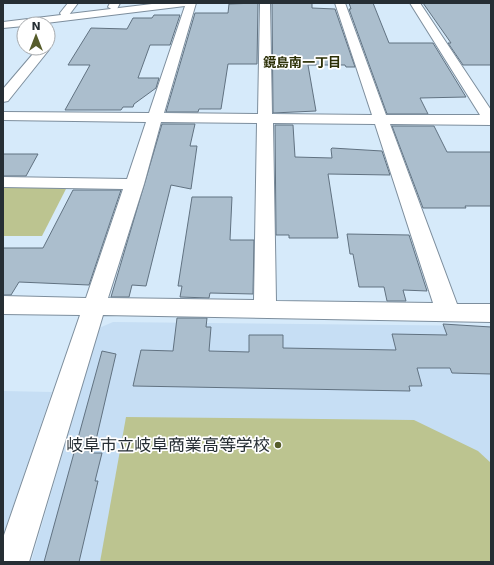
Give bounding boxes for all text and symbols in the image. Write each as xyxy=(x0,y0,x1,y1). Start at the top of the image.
north arrow xyxy=(16,16,56,56)
text: N xyxy=(31,20,41,33)
district label: 鏡島南一丁目 xyxy=(263,55,341,70)
place label: 岐阜市立岐阜商業高等学校 xyxy=(66,435,270,455)
marker: 岐阜市立岐阜商業高等学校 xyxy=(273,440,283,450)

